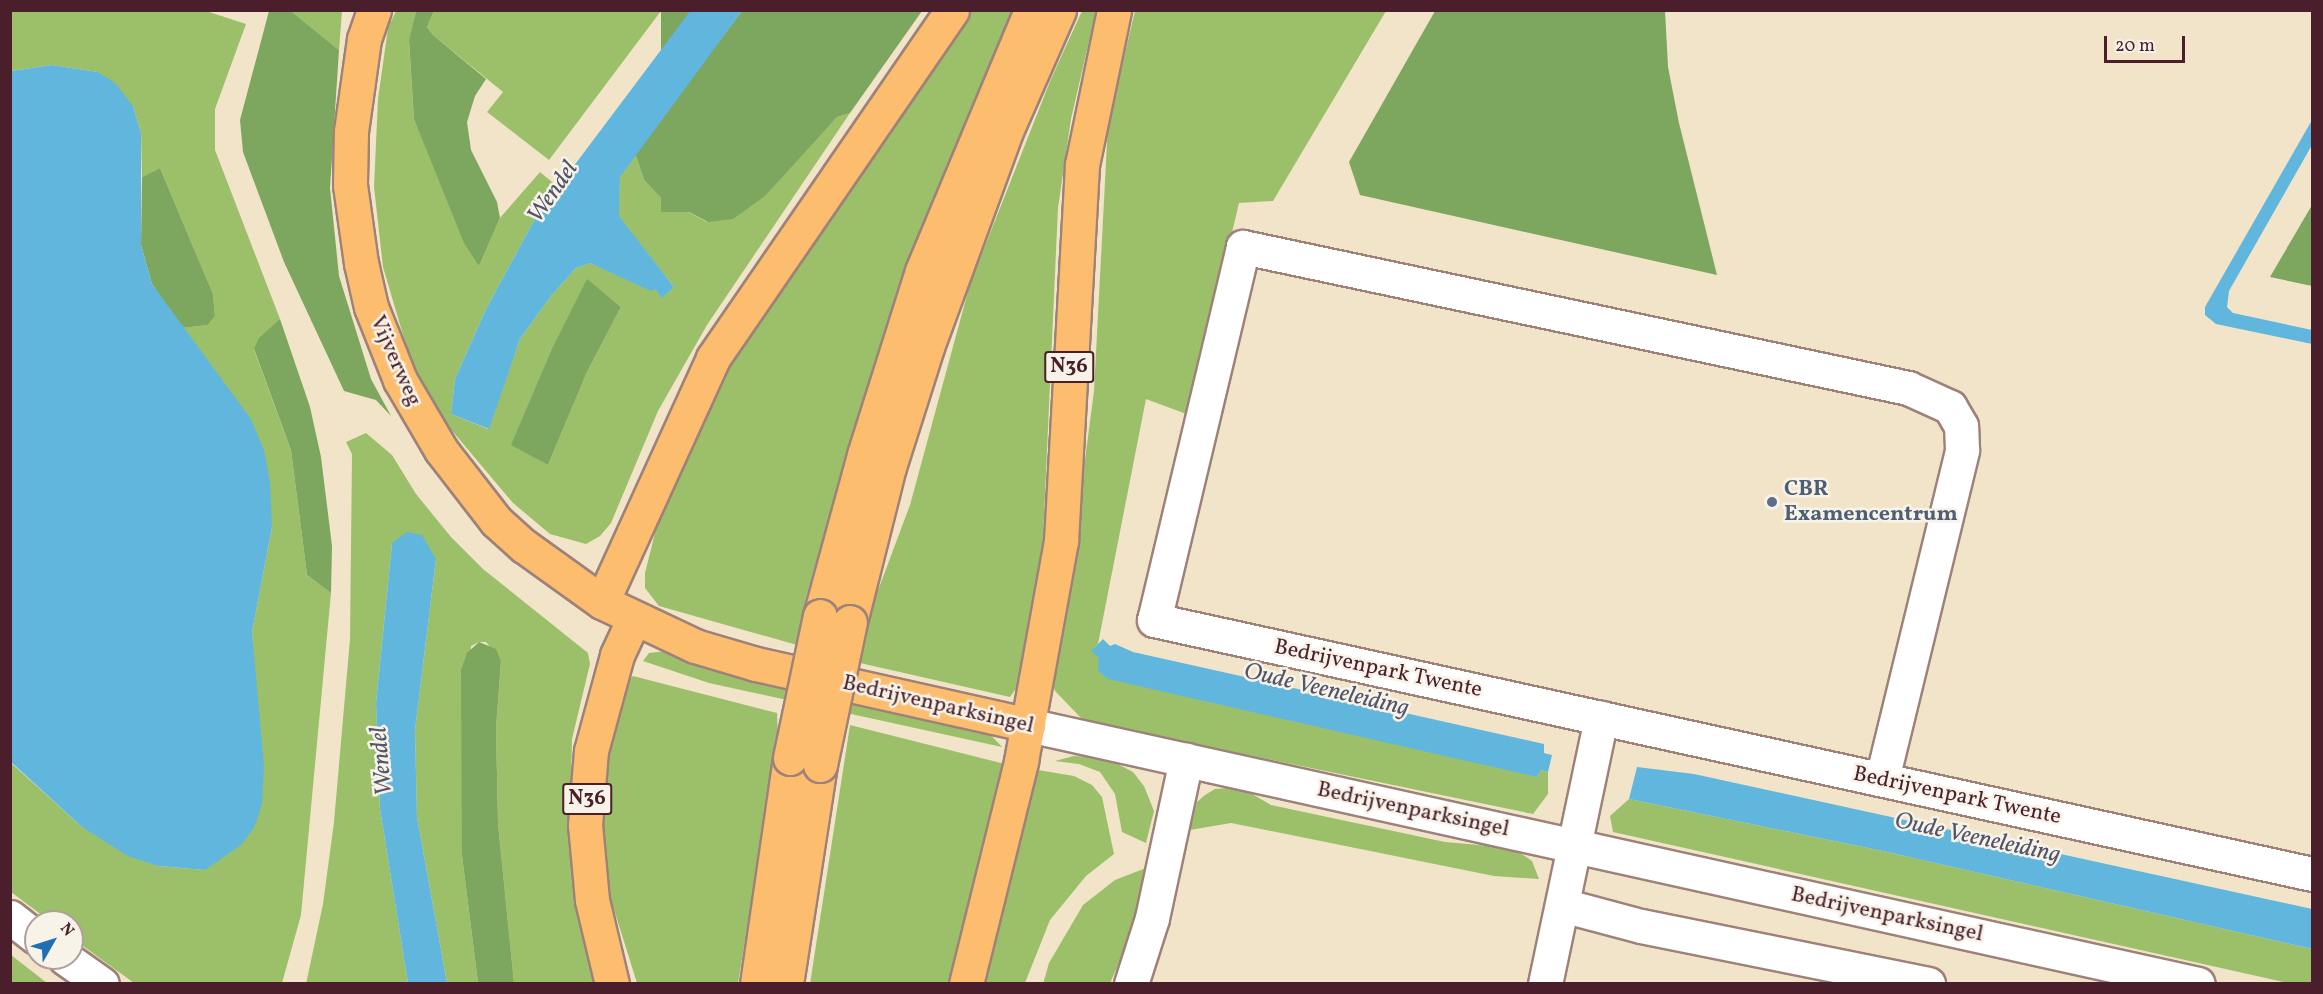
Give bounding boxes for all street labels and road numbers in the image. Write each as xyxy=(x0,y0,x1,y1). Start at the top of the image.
street label: Vijverweg xyxy=(363,312,427,410)
road number: N36 xyxy=(1044,349,1094,385)
street label: Bedrijvenpark Twente xyxy=(1271,634,1485,704)
street label: Bedrijvenparksingel xyxy=(840,670,1036,740)
street label: Bedrijvenpark Twente xyxy=(1850,761,2064,831)
street label: Bedrijvenparksingel xyxy=(1315,777,1511,843)
road number: N36 xyxy=(562,781,612,817)
street label: Bedrijvenparksingel xyxy=(1789,882,1985,948)

